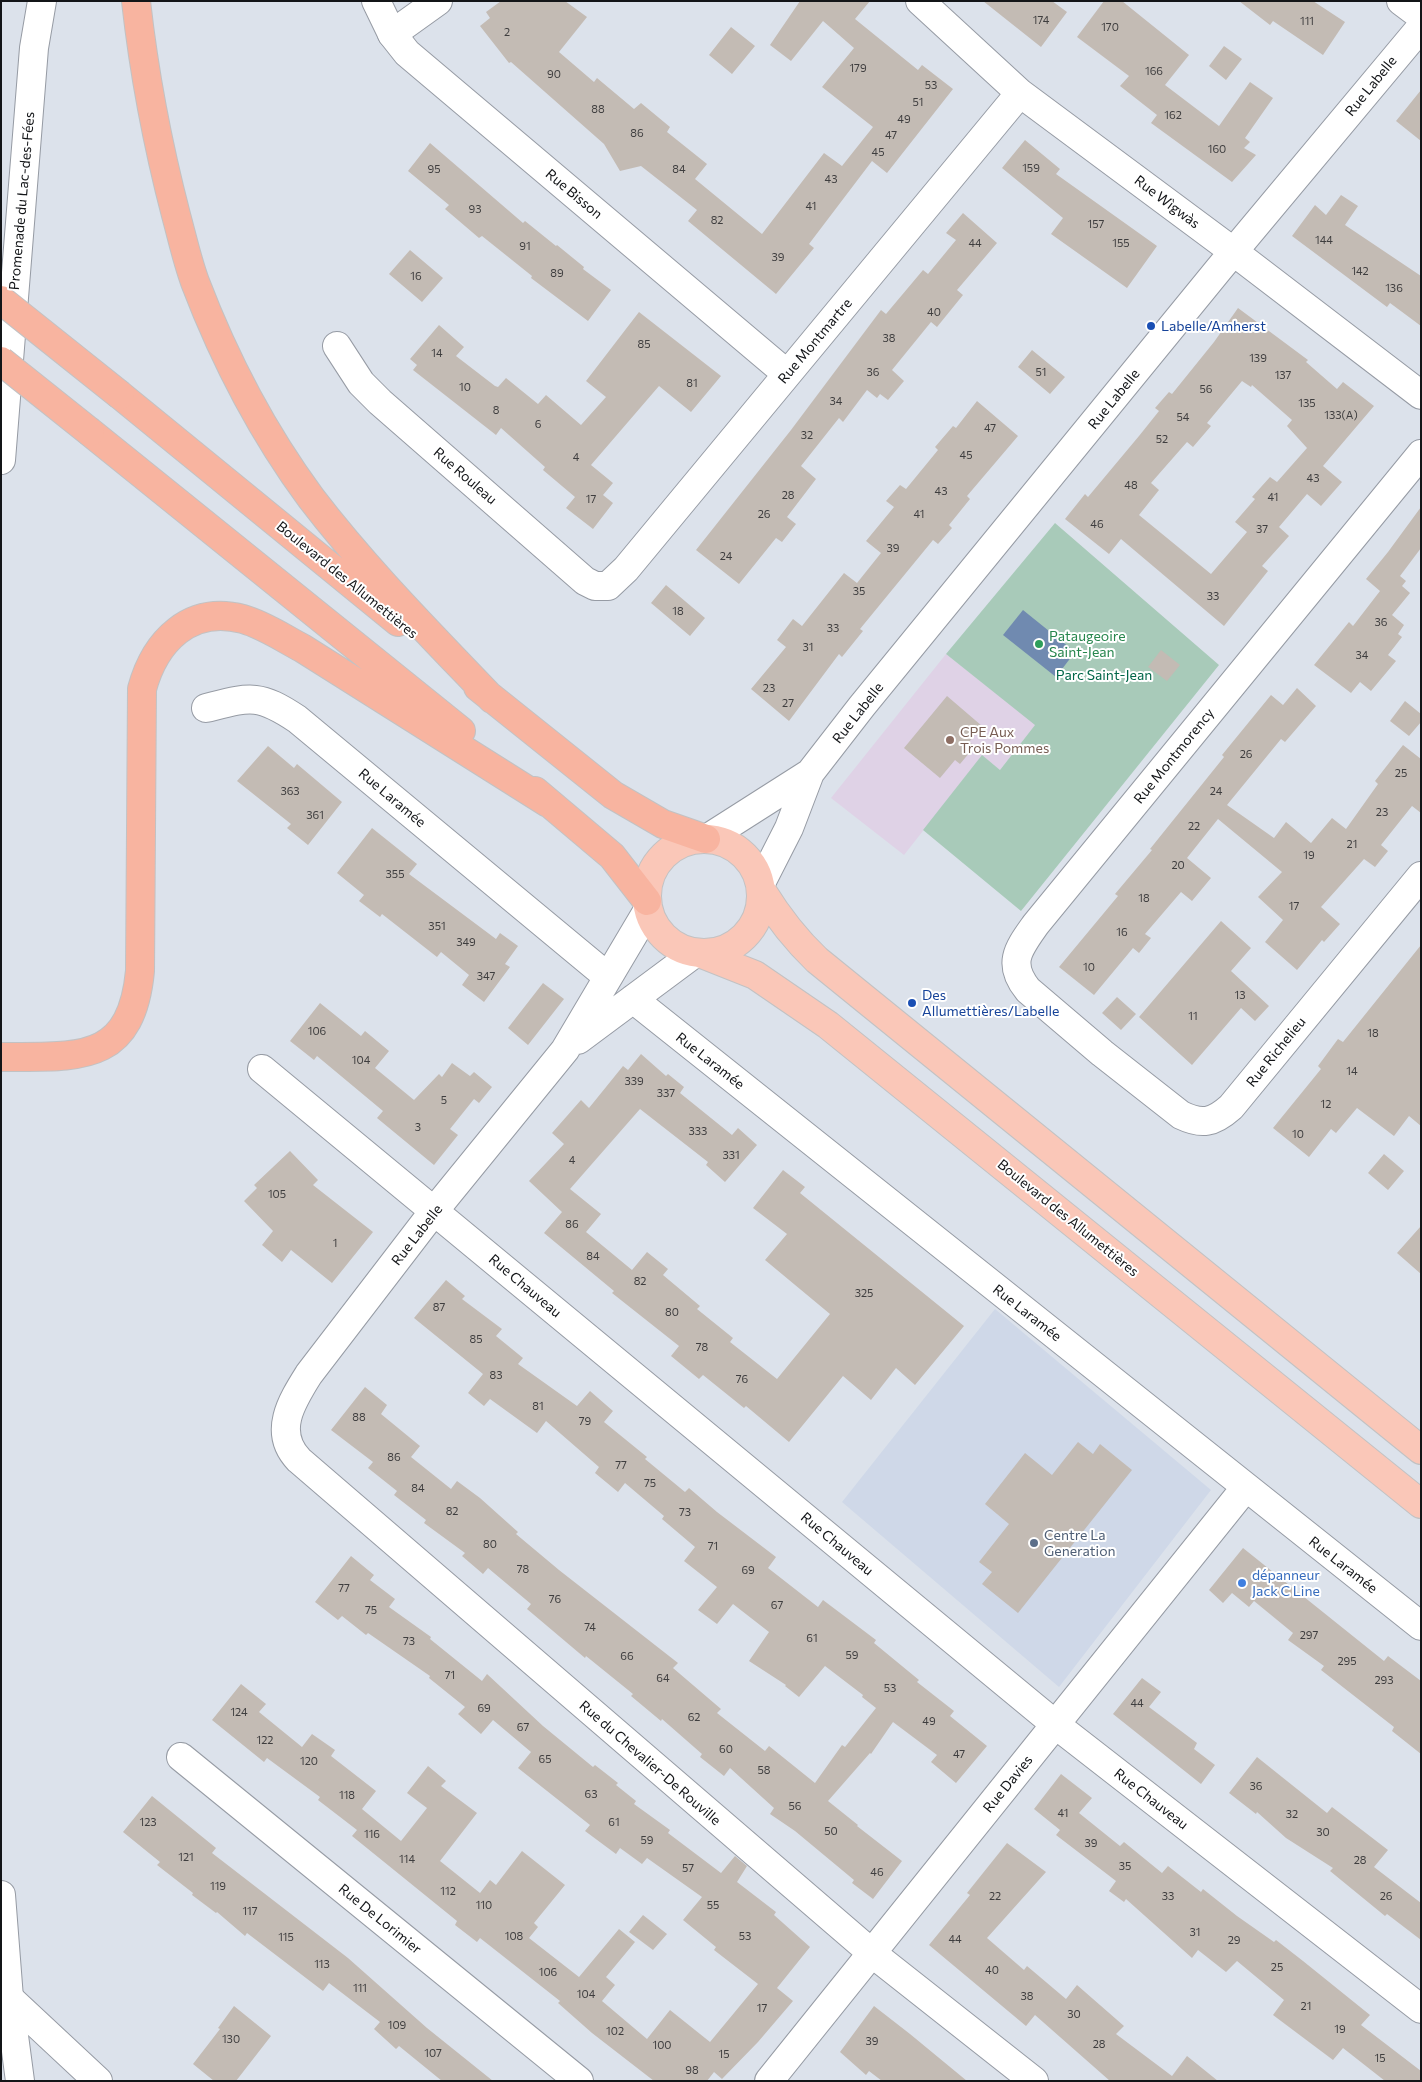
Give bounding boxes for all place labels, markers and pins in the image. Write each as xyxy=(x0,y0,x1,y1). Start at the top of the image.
place label: Labelle/Amherst xyxy=(1161,318,1266,334)
marker: Labelle/Amherst xyxy=(1145,320,1157,332)
place label: Pataugeoire Saint-Jean xyxy=(1049,628,1126,660)
marker: Pataugeoire Saint-Jean xyxy=(1033,638,1045,650)
place label: CPE Aux Trois Pommes xyxy=(960,724,1049,756)
marker: CPE Aux Trois Pommes xyxy=(944,734,956,746)
place label: Des Allumettières/Labelle xyxy=(922,987,1059,1020)
marker: Des Allumettières/Labelle xyxy=(906,997,918,1009)
place label: Centre La Generation xyxy=(1044,1527,1116,1560)
marker: Centre La Generation xyxy=(1028,1537,1040,1549)
place label: dépanneur Jack C Line xyxy=(1252,1567,1320,1600)
marker: dépanneur Jack C Line xyxy=(1236,1577,1248,1589)

